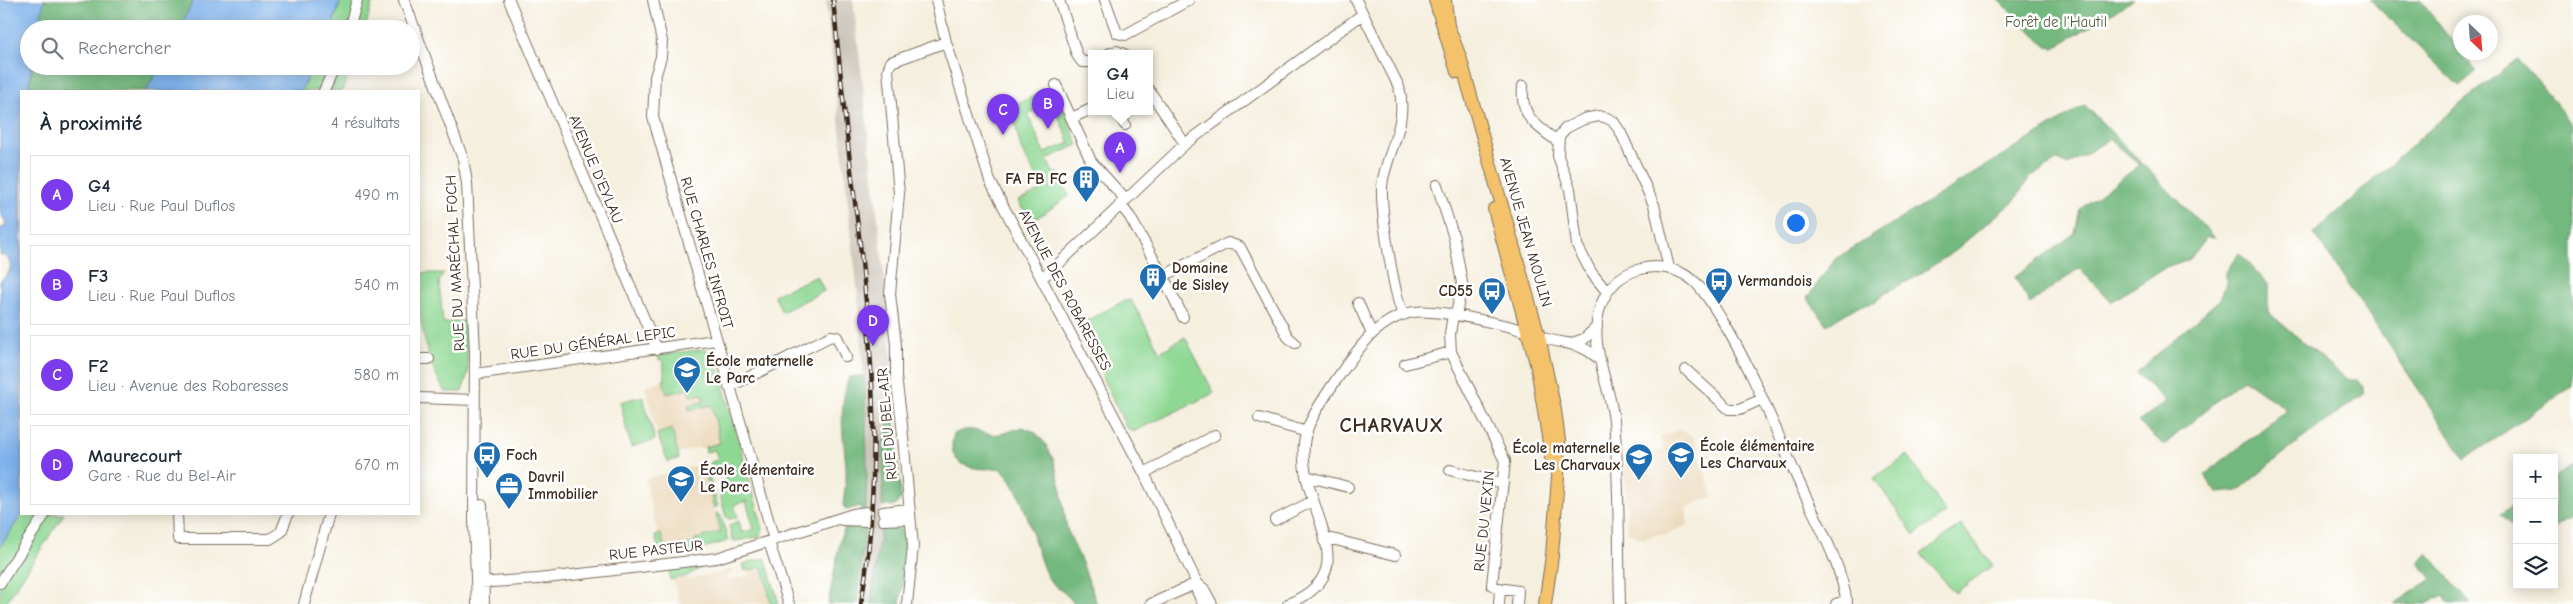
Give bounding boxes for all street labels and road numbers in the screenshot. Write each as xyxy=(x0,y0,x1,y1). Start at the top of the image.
street label: AVENUE D'EYLAU xyxy=(565,112,627,226)
street label: AVENUE JEAN MOULIN xyxy=(1496,155,1556,309)
street label: RUE DU MARÉCHAL FOCH xyxy=(440,174,469,352)
street label: RUE CHARLES INFROIT xyxy=(677,175,737,331)
street label: AVENUE DES ROBARESSES xyxy=(1015,206,1115,374)
street label: RUE DU GÉNÉRAL LEPIC xyxy=(509,322,677,364)
street label: RUE DU BEL-AIR xyxy=(873,367,901,481)
street label: RUE DU VEXIN xyxy=(1470,470,1498,572)
street label: RUE PASTEUR xyxy=(608,536,704,564)

